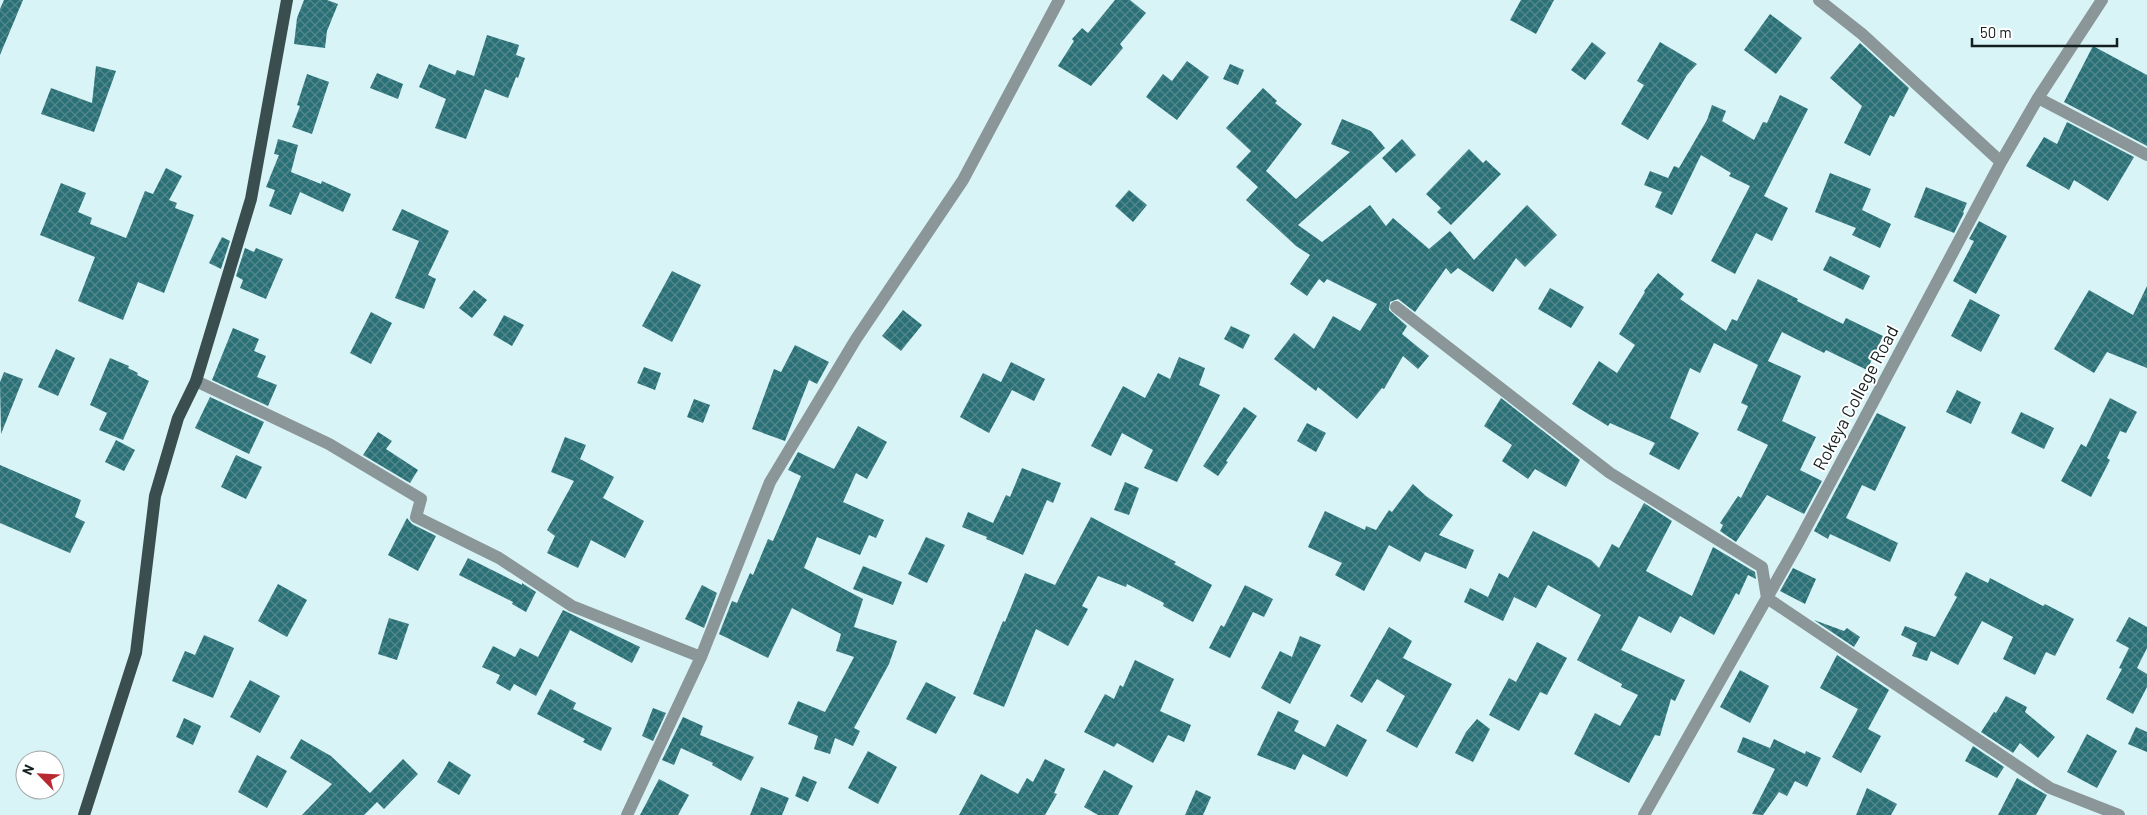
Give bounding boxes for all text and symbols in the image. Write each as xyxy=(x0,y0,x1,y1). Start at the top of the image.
scale bar xyxy=(1972,15,2117,47)
text: 50 m xyxy=(1980,23,2012,41)
street label: Rokeya College Road xyxy=(1808,321,1903,474)
north arrow xyxy=(15,750,65,800)
text: N xyxy=(18,762,37,777)

